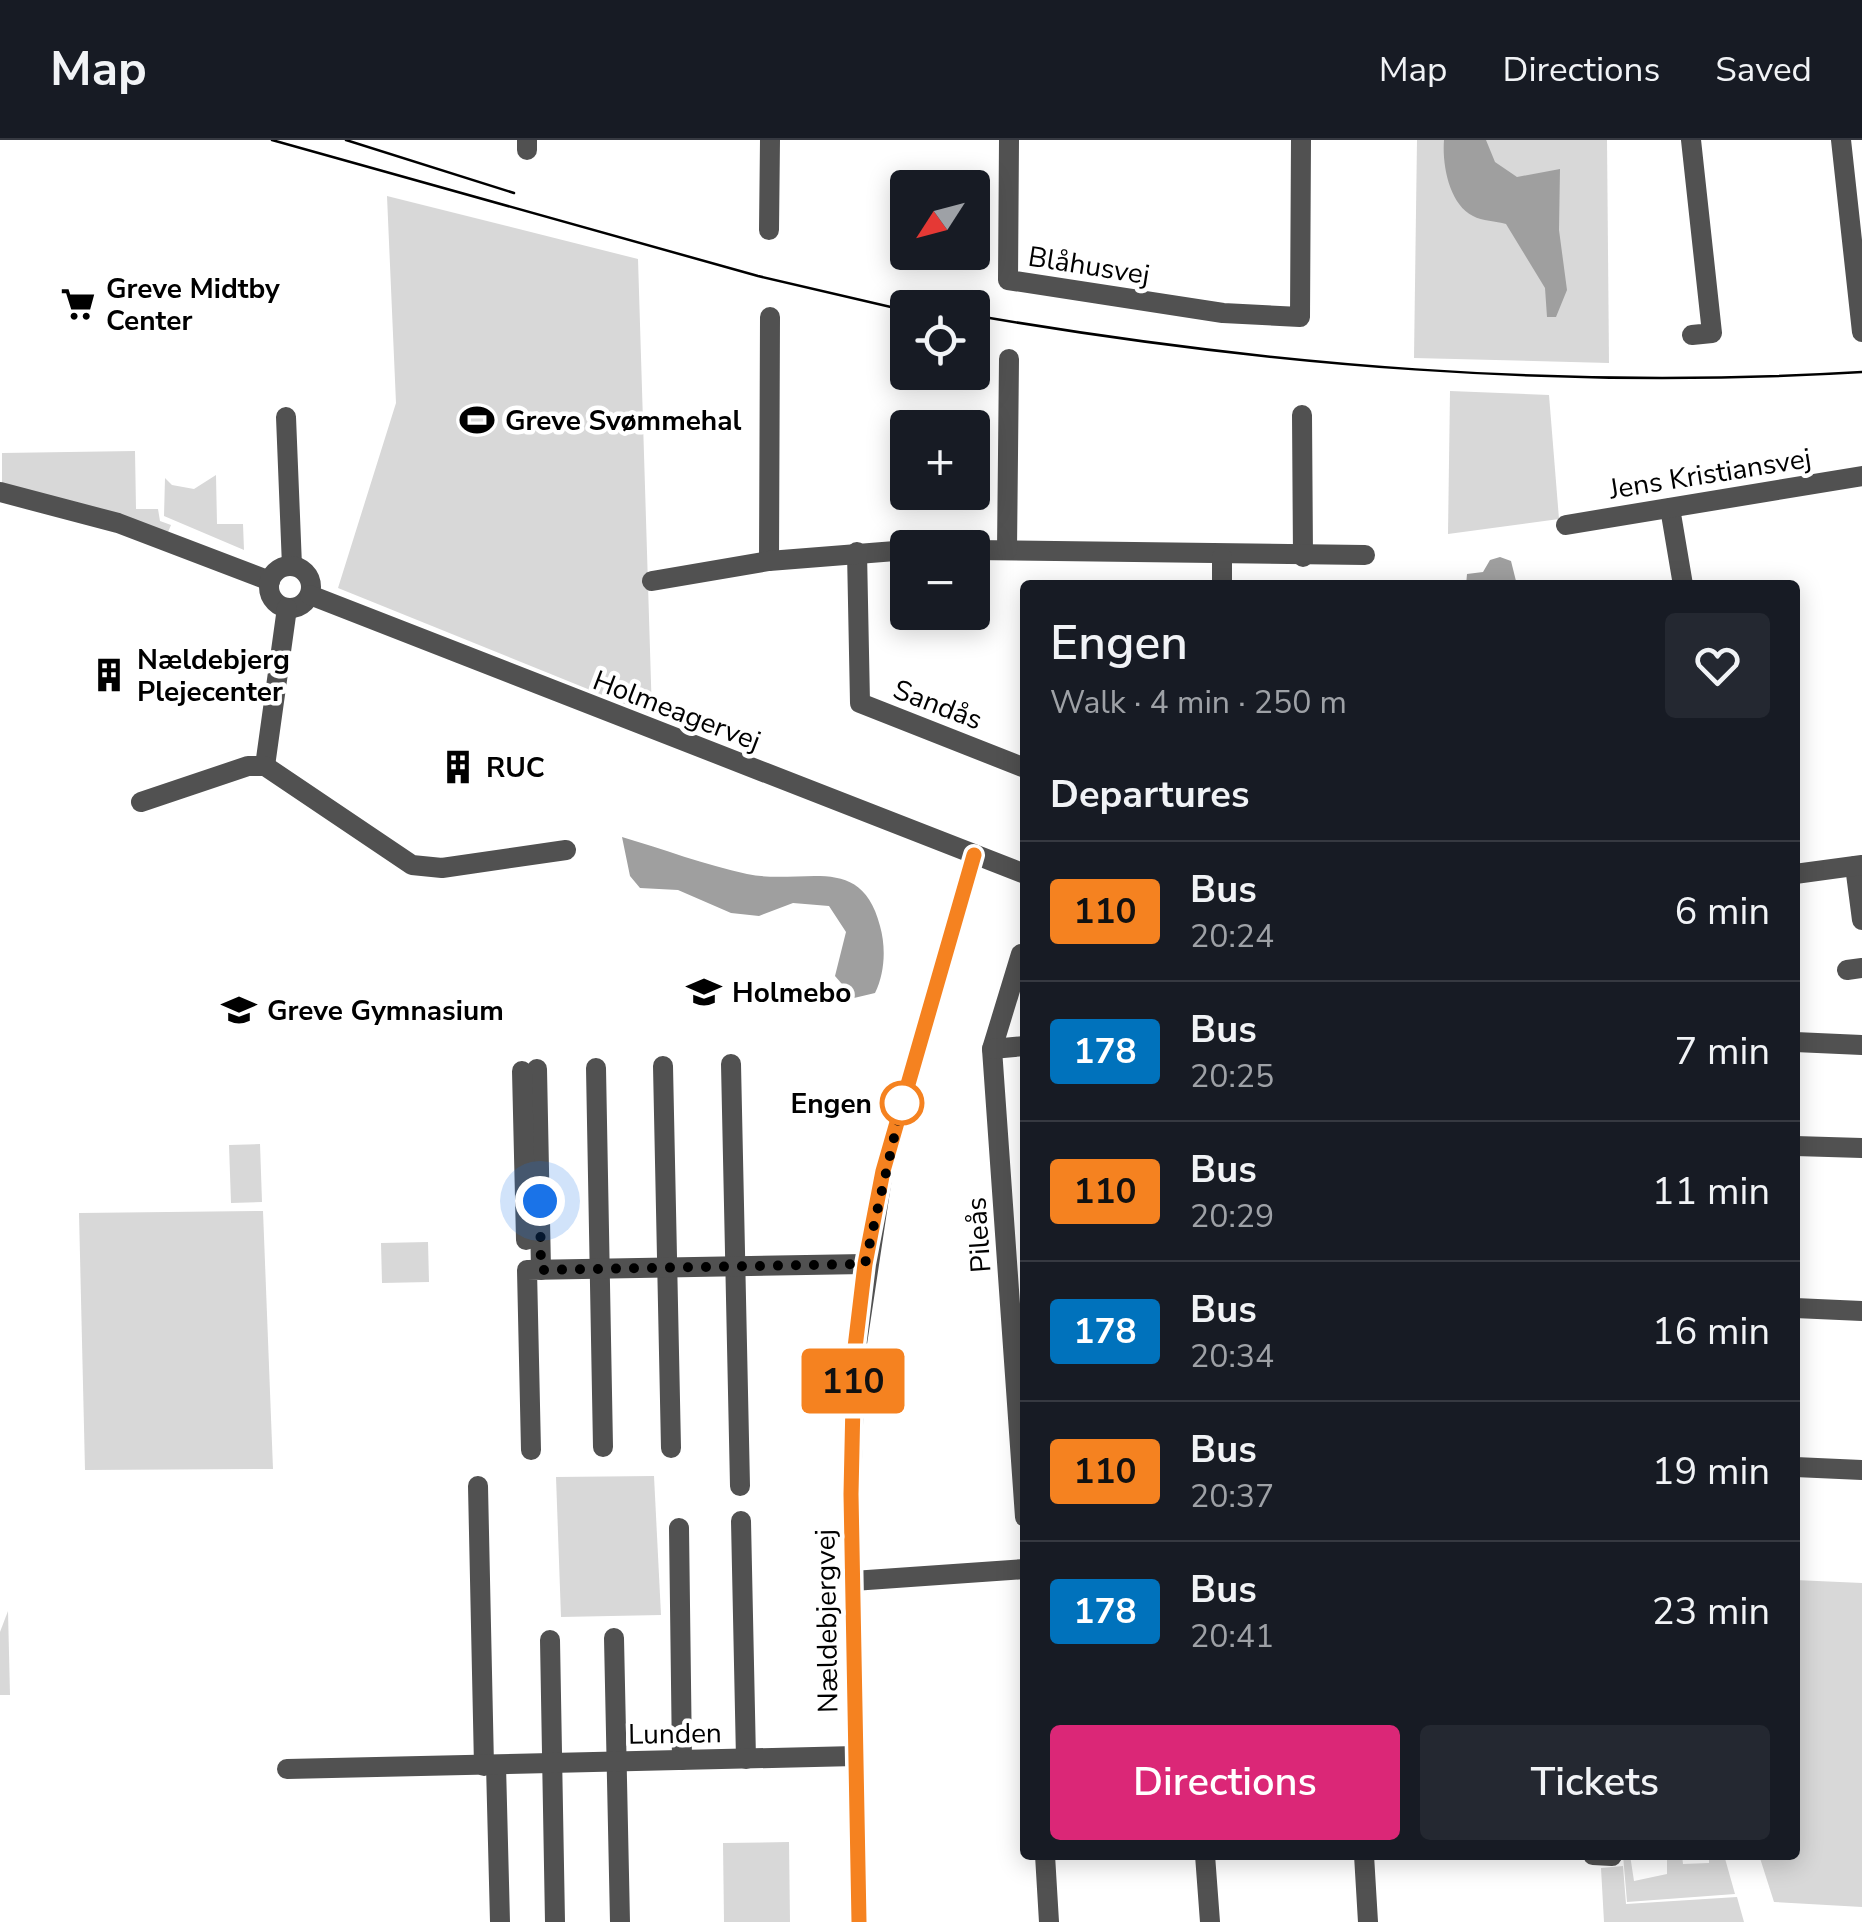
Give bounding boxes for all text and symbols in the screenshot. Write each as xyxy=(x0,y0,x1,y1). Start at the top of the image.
text: Map xyxy=(50,36,147,102)
text: Map xyxy=(1379,46,1448,93)
text: Directions xyxy=(1503,46,1660,93)
text: Saved xyxy=(1715,46,1812,93)
north arrow xyxy=(890,170,990,270)
map controls xyxy=(890,170,990,630)
street label: Blåhusvej xyxy=(1025,238,1152,294)
place label: Greve Midtby Center xyxy=(106,270,280,340)
supermarket icon: Greve Midtby Center xyxy=(59,285,97,323)
button: locate xyxy=(890,290,990,390)
sports icon: Greve Svømmehal xyxy=(458,401,496,439)
place label: Greve Svømmehal xyxy=(505,402,742,440)
button: + xyxy=(890,410,990,510)
street label: Jens Kristiansvej xyxy=(1606,439,1814,509)
button: − xyxy=(890,530,990,630)
text: Engen xyxy=(1050,610,1188,676)
button: heart xyxy=(1665,613,1770,718)
place label: Nældebjerg Plejecenter xyxy=(137,641,290,711)
building icon: Nældebjerg Plejecenter xyxy=(90,656,128,694)
street label: Holmeagervej xyxy=(587,662,766,760)
street label: Sandås xyxy=(888,671,988,739)
text: Walk · 4 min · 250 m xyxy=(1050,681,1347,724)
building icon: RUC xyxy=(439,748,477,786)
place label: RUC xyxy=(486,749,545,787)
text: Departures xyxy=(1050,769,1249,820)
text: Bus xyxy=(1190,864,1257,915)
text: 6 min xyxy=(1675,886,1770,937)
text: 110 xyxy=(1073,888,1137,935)
text: 20:24 xyxy=(1190,915,1274,958)
school or university icon: Holmebo xyxy=(685,973,723,1011)
place label: Holmebo xyxy=(732,974,851,1012)
school or university icon: Greve Gymnasium xyxy=(220,991,258,1029)
place label: Greve Gymnasium xyxy=(267,992,504,1030)
text: Bus xyxy=(1190,1004,1257,1055)
text: 7 min xyxy=(1675,1026,1770,1077)
text: 178 xyxy=(1073,1028,1137,1075)
text: 20:25 xyxy=(1190,1055,1274,1098)
marker: Engen xyxy=(881,1082,923,1124)
place label: Engen xyxy=(790,1085,872,1123)
text: Bus xyxy=(1190,1144,1257,1195)
text: 11 min xyxy=(1652,1166,1770,1217)
text: 110 xyxy=(1073,1168,1137,1215)
your location xyxy=(515,1176,565,1226)
text: 20:29 xyxy=(1190,1195,1274,1238)
street label: Pileås xyxy=(957,1196,1001,1274)
text: Bus xyxy=(1190,1284,1257,1335)
text: 16 min xyxy=(1652,1306,1770,1357)
text: 178 xyxy=(1073,1308,1137,1355)
text: 20:34 xyxy=(1190,1335,1274,1378)
line badge: 110 xyxy=(796,1348,910,1414)
text: 110 xyxy=(821,1358,885,1405)
text: Bus xyxy=(1190,1424,1257,1475)
text: 19 min xyxy=(1652,1446,1770,1497)
text: 110 xyxy=(1073,1448,1137,1495)
text: 20:37 xyxy=(1190,1475,1274,1518)
street label: Nældebjergvej xyxy=(806,1529,848,1713)
text: Bus xyxy=(1190,1564,1257,1615)
text: 23 min xyxy=(1652,1586,1770,1637)
text: 178 xyxy=(1073,1588,1137,1635)
text: 20:41 xyxy=(1190,1615,1274,1658)
street label: Lunden xyxy=(628,1714,722,1754)
button: Directions xyxy=(1050,1725,1400,1840)
button: Tickets xyxy=(1420,1725,1770,1840)

